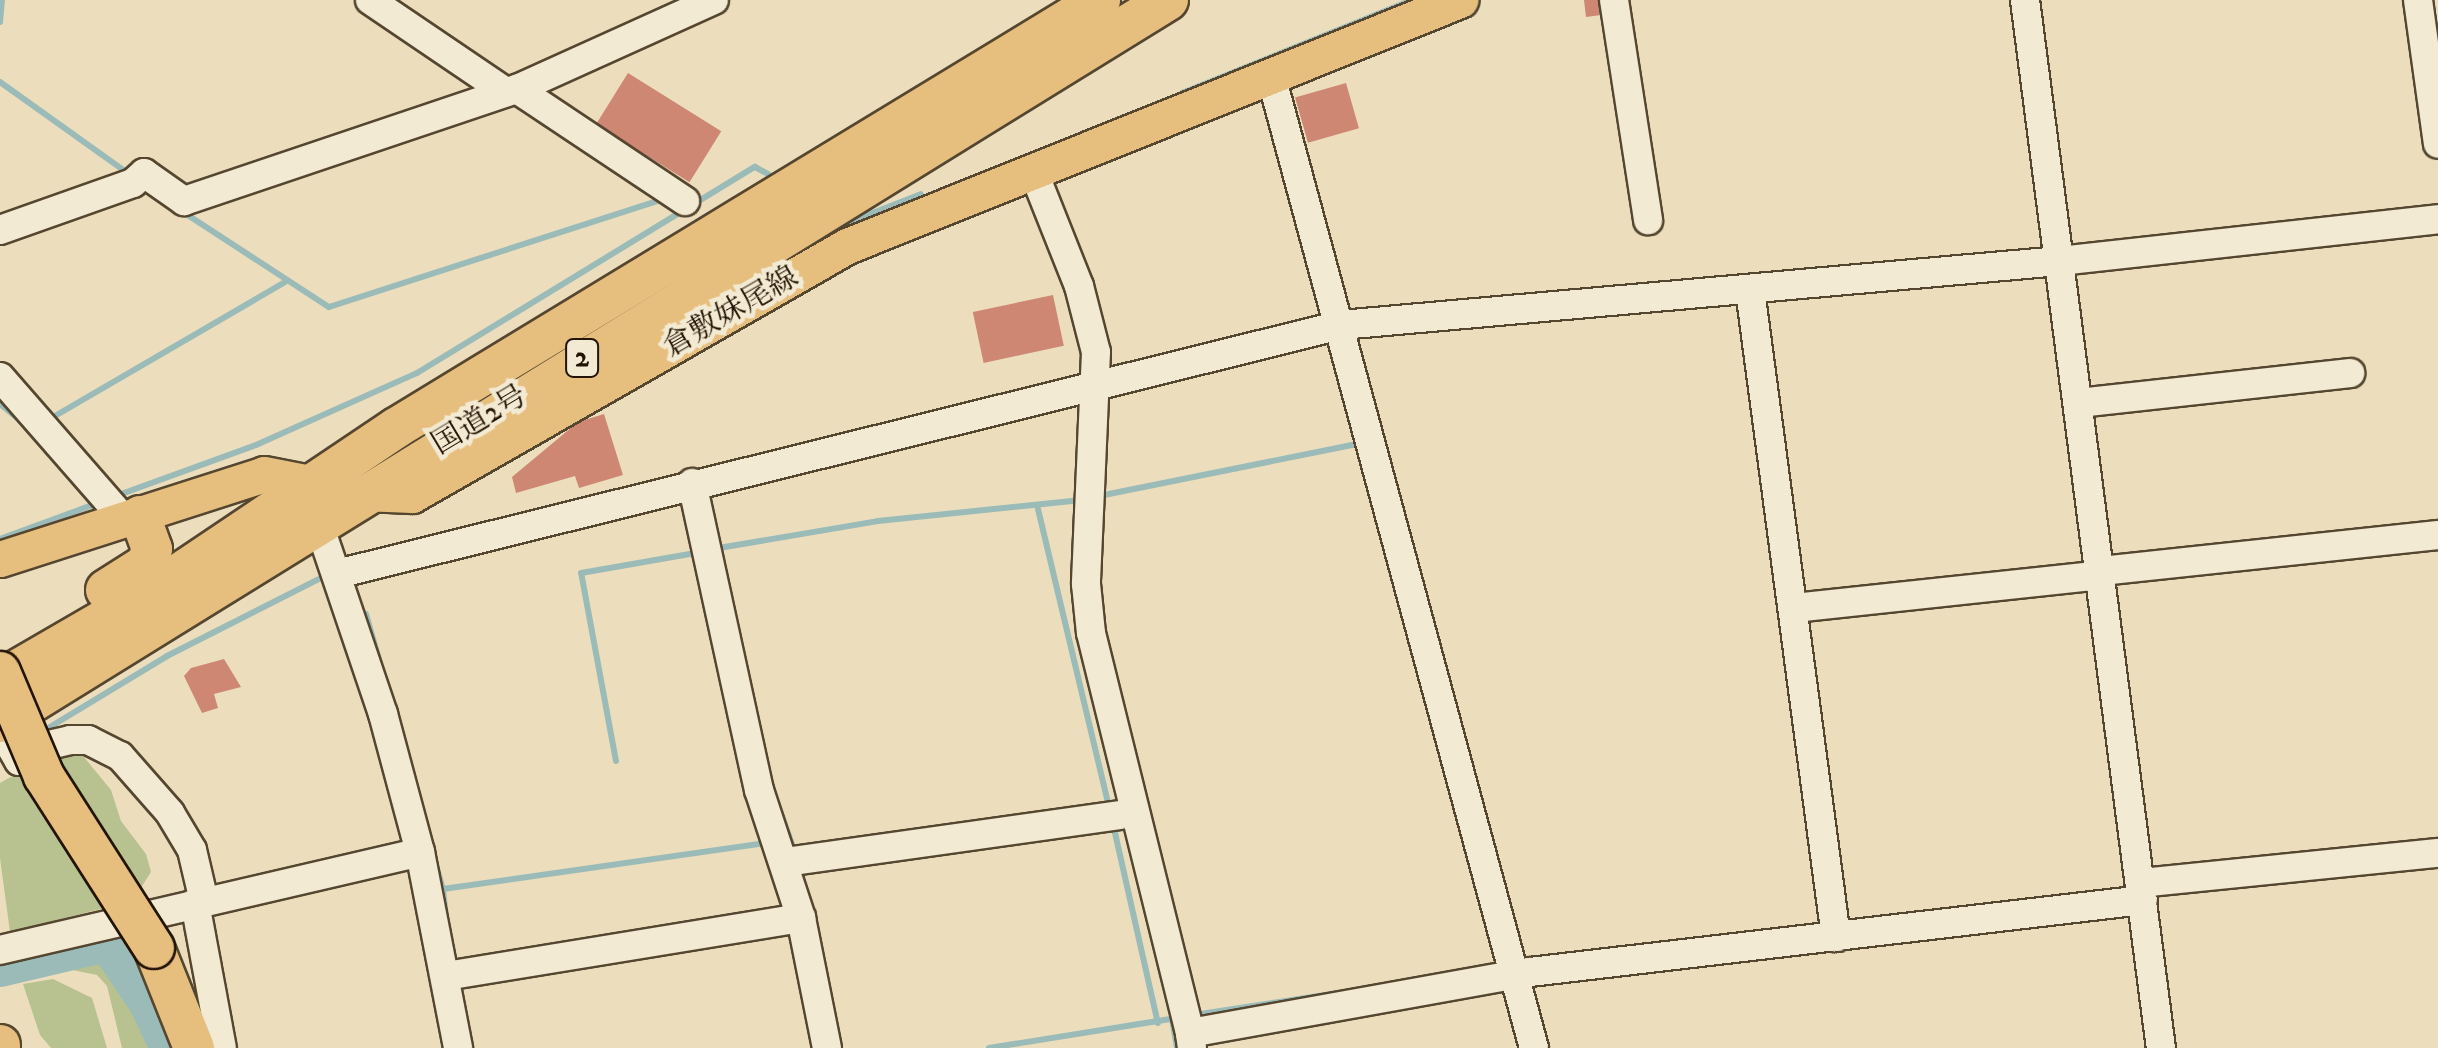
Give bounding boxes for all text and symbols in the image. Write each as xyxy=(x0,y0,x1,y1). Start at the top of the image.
street label: 倉敷妹尾線 xyxy=(657,260,805,366)
road number: 2 xyxy=(564,335,600,381)
street label: 国道2号 xyxy=(426,379,534,463)

